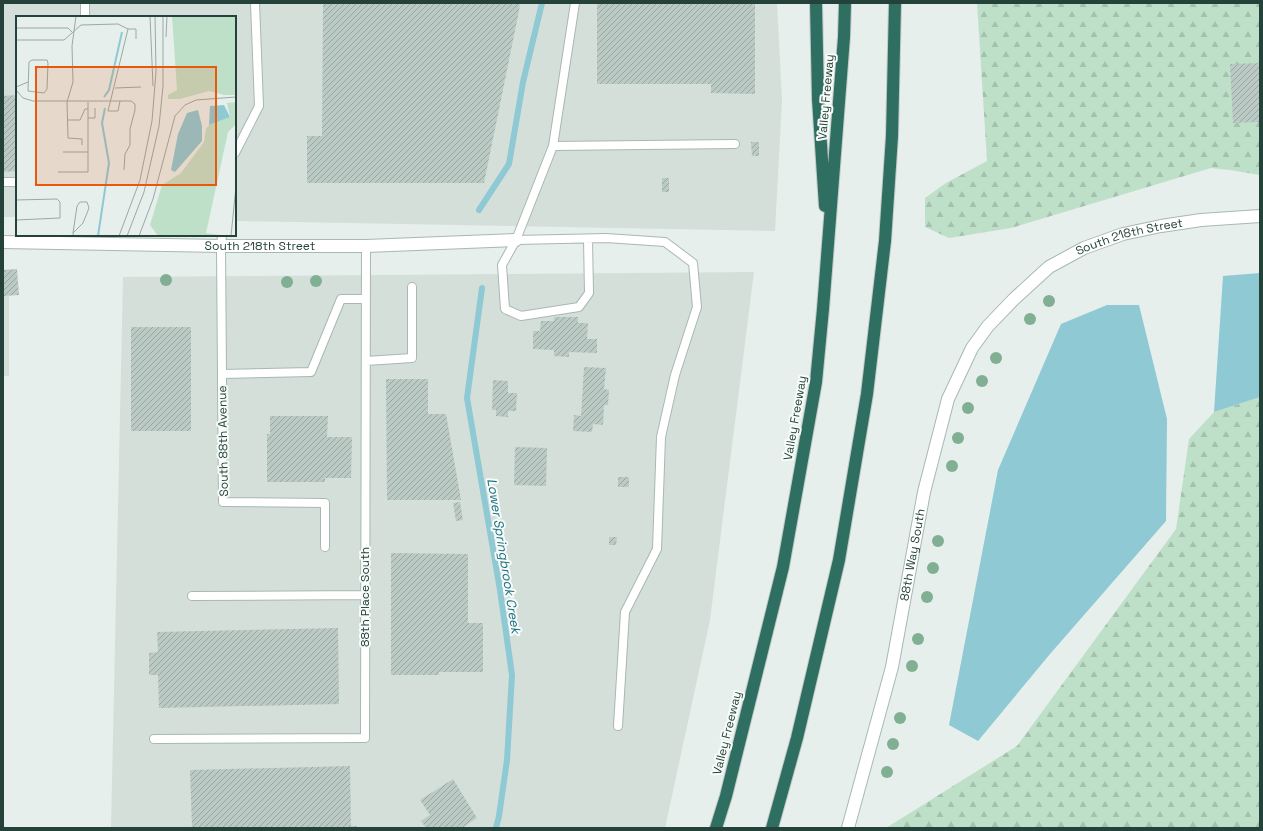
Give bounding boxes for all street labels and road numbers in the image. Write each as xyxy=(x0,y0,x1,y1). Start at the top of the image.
street label: Valley Freeway xyxy=(814,54,838,140)
street label: South 218th Street xyxy=(1073,215,1184,259)
street label: South 218th Street xyxy=(205,238,315,254)
street label: Valley Freeway xyxy=(780,374,810,462)
street label: South 88th Avenue xyxy=(214,385,232,497)
street label: 88th Way South xyxy=(896,507,929,602)
street label: 88th Place South xyxy=(357,547,373,647)
street label: Valley Freeway xyxy=(709,689,745,777)

